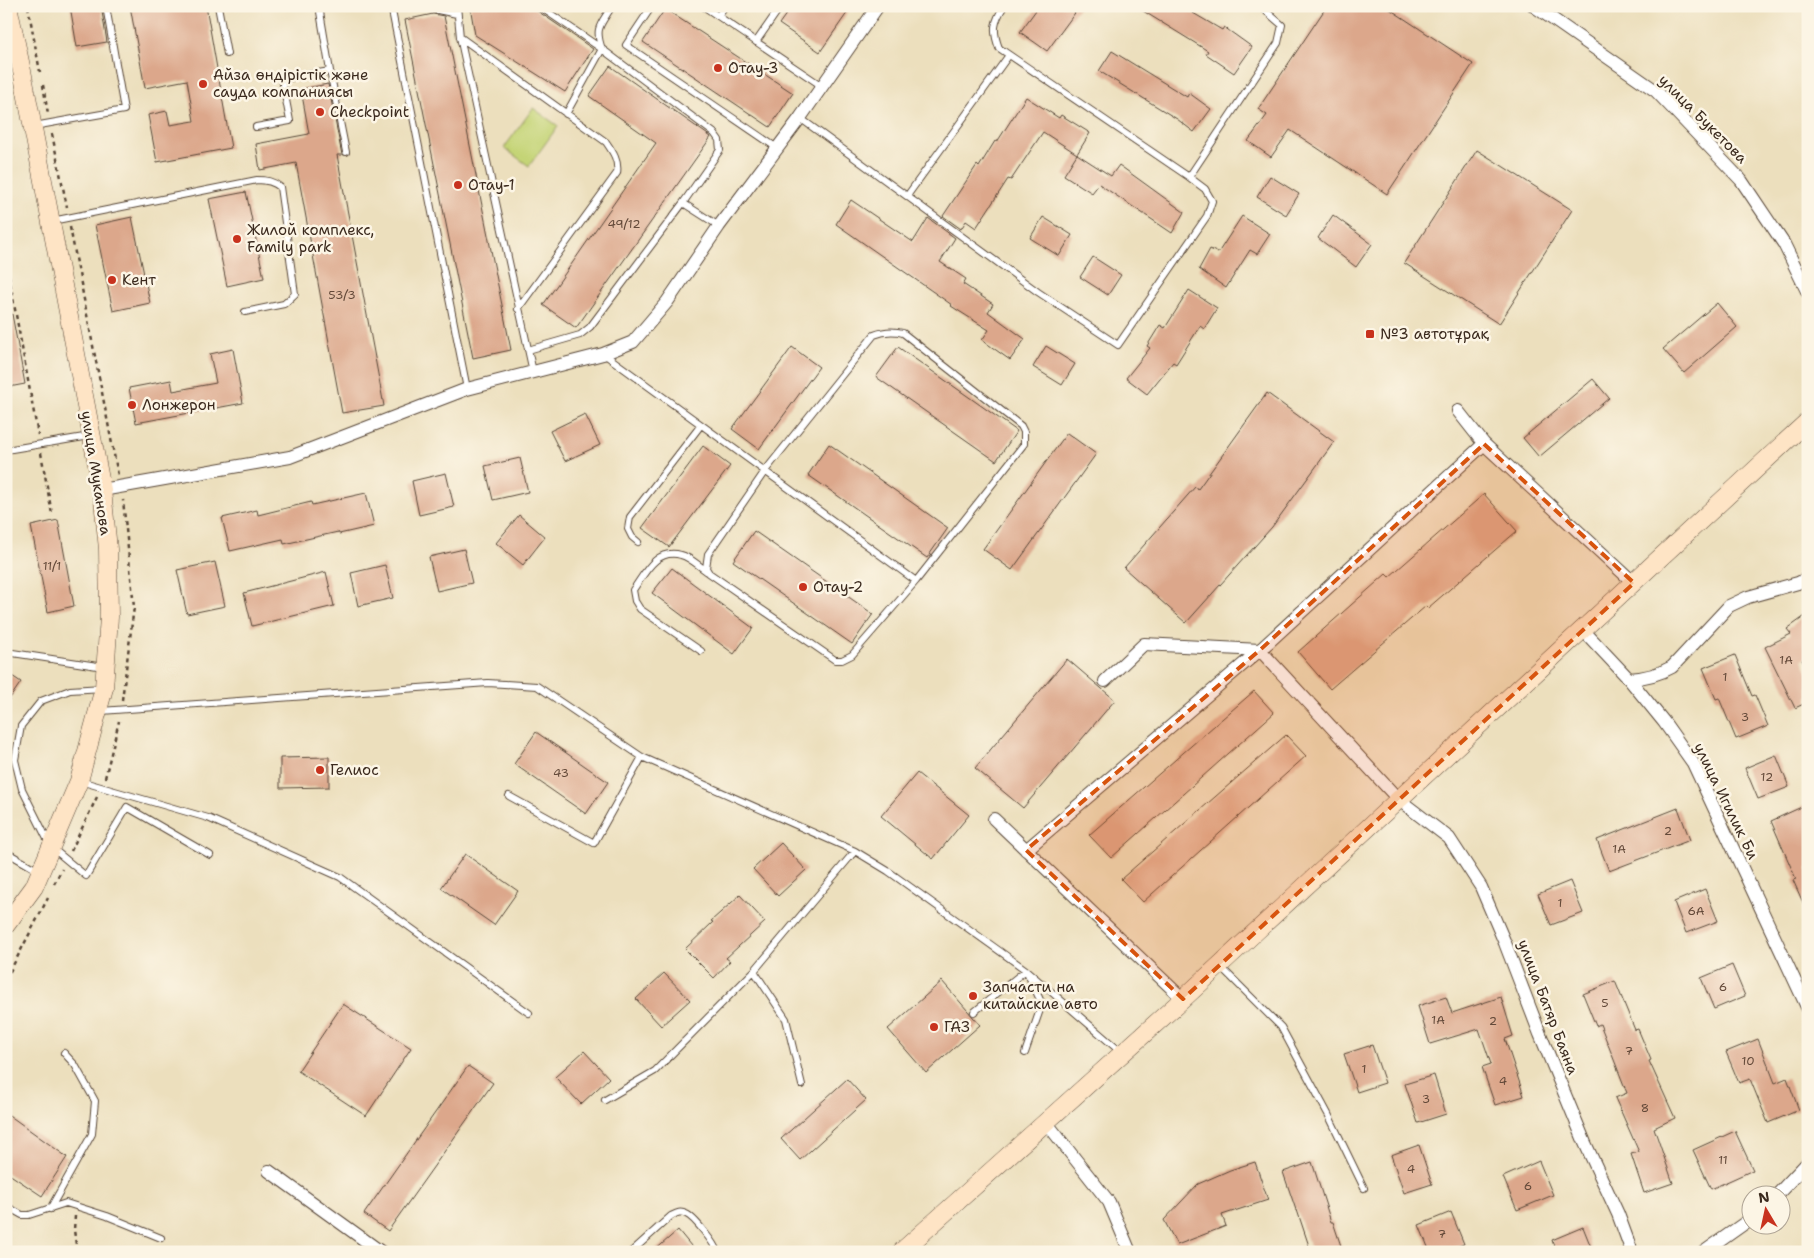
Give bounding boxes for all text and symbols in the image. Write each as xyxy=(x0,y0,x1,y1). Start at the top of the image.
place label: Отау-3 xyxy=(728,58,779,78)
marker: Отау-3 xyxy=(712,62,724,74)
place label: Айза өндірістік және сауда компаниясы xyxy=(213,65,368,102)
street label: улица Букетова xyxy=(1654,70,1752,168)
marker: Айза өндірістік және сауда компаниясы xyxy=(197,78,209,90)
place label: Checkpoint xyxy=(330,102,409,122)
marker: Checkpoint xyxy=(314,106,326,118)
place label: Отау-1 xyxy=(468,175,515,195)
marker: Отау-1 xyxy=(452,179,464,191)
house number: 49/12 xyxy=(607,216,641,232)
place label: Жилой комплекс, Family park xyxy=(247,220,374,257)
marker: Жилой комплекс, Family park xyxy=(231,233,243,245)
place label: Кент xyxy=(122,270,156,290)
marker: Кент xyxy=(106,274,118,286)
house number: 53/3 xyxy=(328,287,356,303)
place label: №3 автотұрақ xyxy=(1380,324,1489,344)
marker: №3 автотұрақ xyxy=(1364,328,1376,340)
place label: Лонжерон xyxy=(142,395,216,415)
marker: Лонжерон xyxy=(126,399,138,411)
street label: улица Муканова xyxy=(76,409,116,537)
house number: 11/1 xyxy=(43,558,61,574)
place label: Отау-2 xyxy=(813,577,863,597)
marker: Отау-2 xyxy=(797,581,809,593)
house number: 1А xyxy=(1779,652,1793,668)
house number: 1 xyxy=(1722,669,1728,685)
house number: 3 xyxy=(1741,709,1749,725)
street label: улица Игилик Би xyxy=(1689,739,1763,863)
place label: Гелиос xyxy=(330,760,379,780)
marker: Гелиос xyxy=(314,764,326,776)
house number: 43 xyxy=(553,765,569,781)
house number: 12 xyxy=(1761,769,1773,785)
house number: 2 xyxy=(1664,823,1672,839)
house number: 1А xyxy=(1612,841,1626,857)
house number: 1 xyxy=(1557,895,1563,911)
house number: 6А xyxy=(1687,903,1705,919)
street label: улица Батяр Баяна xyxy=(1513,937,1583,1078)
place label: Запчасти на китайские авто xyxy=(983,977,1098,1014)
house number: 6 xyxy=(1719,979,1727,995)
marker: Запчасти на китайские авто xyxy=(967,990,979,1002)
house number: 5 xyxy=(1601,995,1609,1011)
house number: 1А xyxy=(1431,1012,1445,1028)
house number: 2 xyxy=(1489,1013,1497,1029)
place label: ГАЗ xyxy=(944,1017,970,1037)
marker: ГАЗ xyxy=(928,1021,940,1033)
house number: 7 xyxy=(1625,1043,1633,1059)
house number: 10 xyxy=(1741,1053,1755,1069)
house number: 1 xyxy=(1361,1061,1367,1077)
house number: 4 xyxy=(1499,1073,1507,1089)
house number: 3 xyxy=(1422,1091,1430,1107)
house number: 8 xyxy=(1641,1100,1649,1116)
house number: 11 xyxy=(1718,1152,1728,1168)
house number: 4 xyxy=(1407,1161,1415,1177)
house number: 6 xyxy=(1524,1178,1532,1194)
north arrow xyxy=(1742,1186,1792,1236)
text: N xyxy=(1757,1187,1771,1207)
house number: 7 xyxy=(1438,1226,1446,1242)

